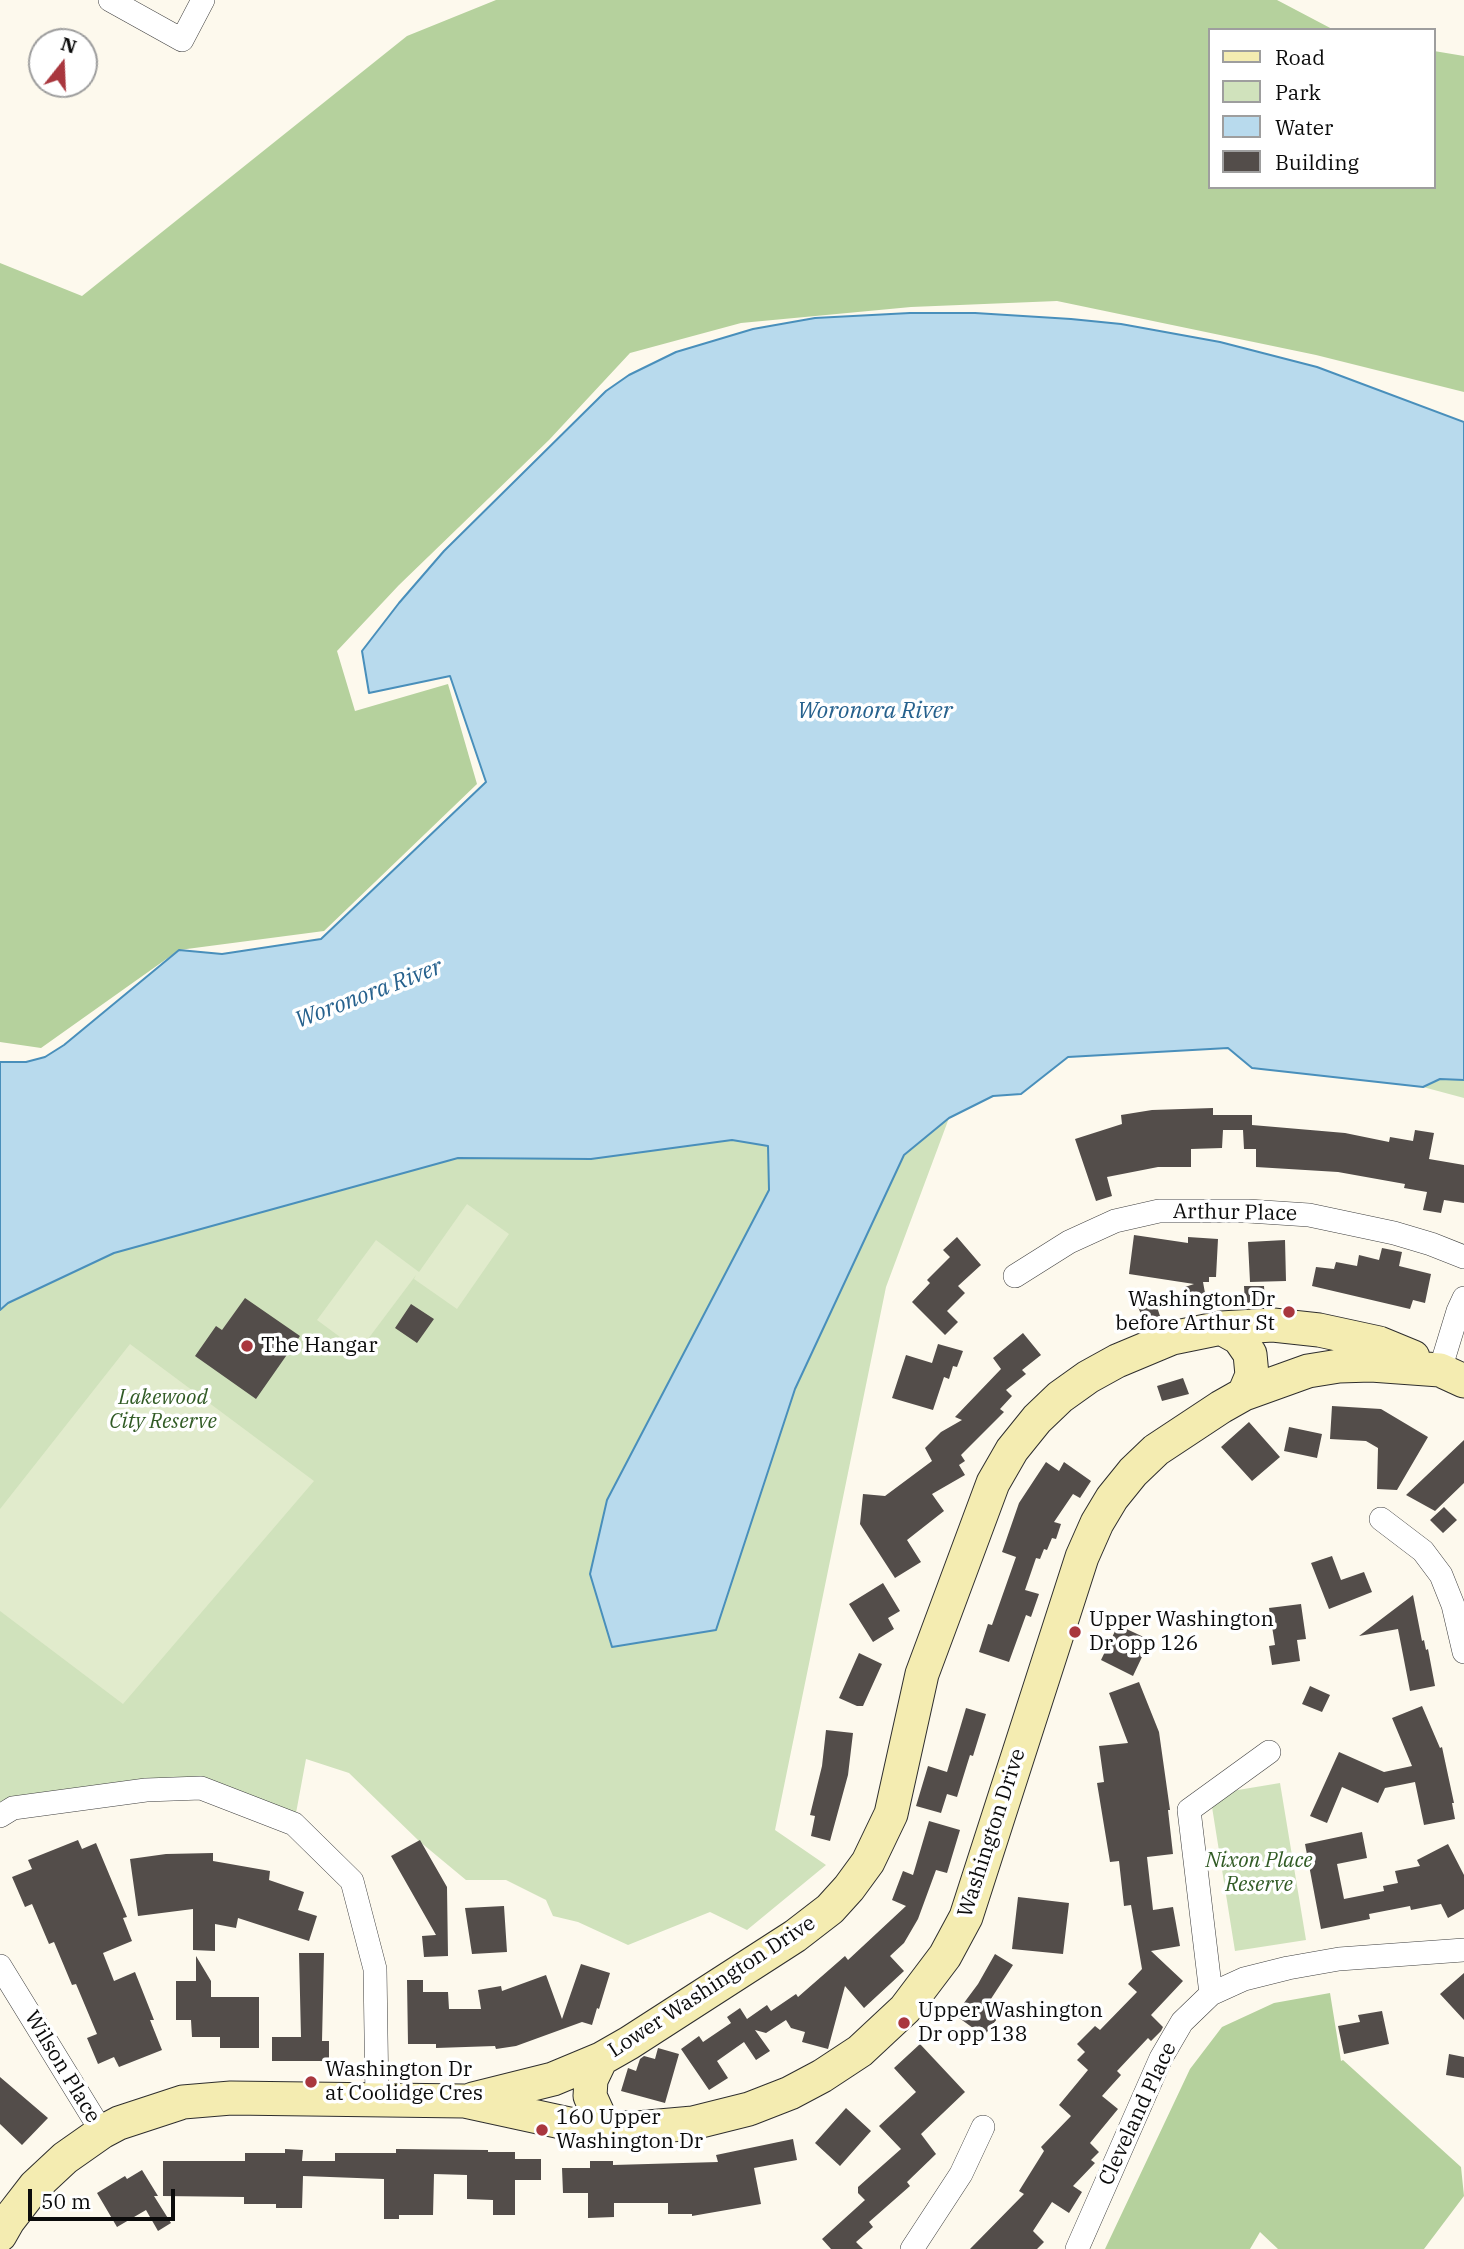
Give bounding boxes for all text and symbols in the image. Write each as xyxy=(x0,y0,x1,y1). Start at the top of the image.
north arrow xyxy=(28,28,98,98)
legend xyxy=(1208,28,1436,189)
text: N xyxy=(58,31,80,59)
text: Road xyxy=(1275,43,1325,71)
text: Park xyxy=(1275,78,1321,106)
text: Water xyxy=(1275,113,1333,141)
text: Building xyxy=(1275,148,1359,176)
water label: Woronora River xyxy=(797,697,953,725)
water label: Woronora River xyxy=(291,953,447,1035)
street label: Arthur Place xyxy=(1173,1199,1297,1227)
place label: Washington Dr before Arthur St xyxy=(1115,1287,1275,1337)
marker: Washington Dr before Arthur St xyxy=(1281,1304,1297,1320)
place label: The Hangar xyxy=(261,1333,377,1359)
marker: The Hangar xyxy=(239,1338,255,1354)
park label: Lakewood City Reserve xyxy=(109,1385,217,1435)
place label: Upper Washington Dr opp 126 xyxy=(1089,1607,1274,1657)
marker: Upper Washington Dr opp 126 xyxy=(1067,1624,1083,1640)
street label: Washington Drive xyxy=(953,1745,1031,1921)
park label: Nixon Place Reserve xyxy=(1205,1848,1313,1898)
street label: Lower Washington Drive xyxy=(604,1911,820,2063)
place label: Upper Washington Dr opp 138 xyxy=(918,1998,1103,2048)
street label: Wilson Place xyxy=(19,2006,105,2128)
marker: Upper Washington Dr opp 138 xyxy=(896,2015,912,2031)
street label: Cleveland Place xyxy=(1094,2038,1182,2190)
place label: Washington Dr at Coolidge Cres xyxy=(325,2057,483,2107)
marker: Washington Dr at Coolidge Cres xyxy=(303,2074,319,2090)
place label: 160 Upper Washington Dr xyxy=(556,2105,703,2155)
marker: 160 Upper Washington Dr xyxy=(534,2122,550,2138)
scale bar xyxy=(32,2176,178,2220)
text: 50 m xyxy=(41,2187,91,2215)

